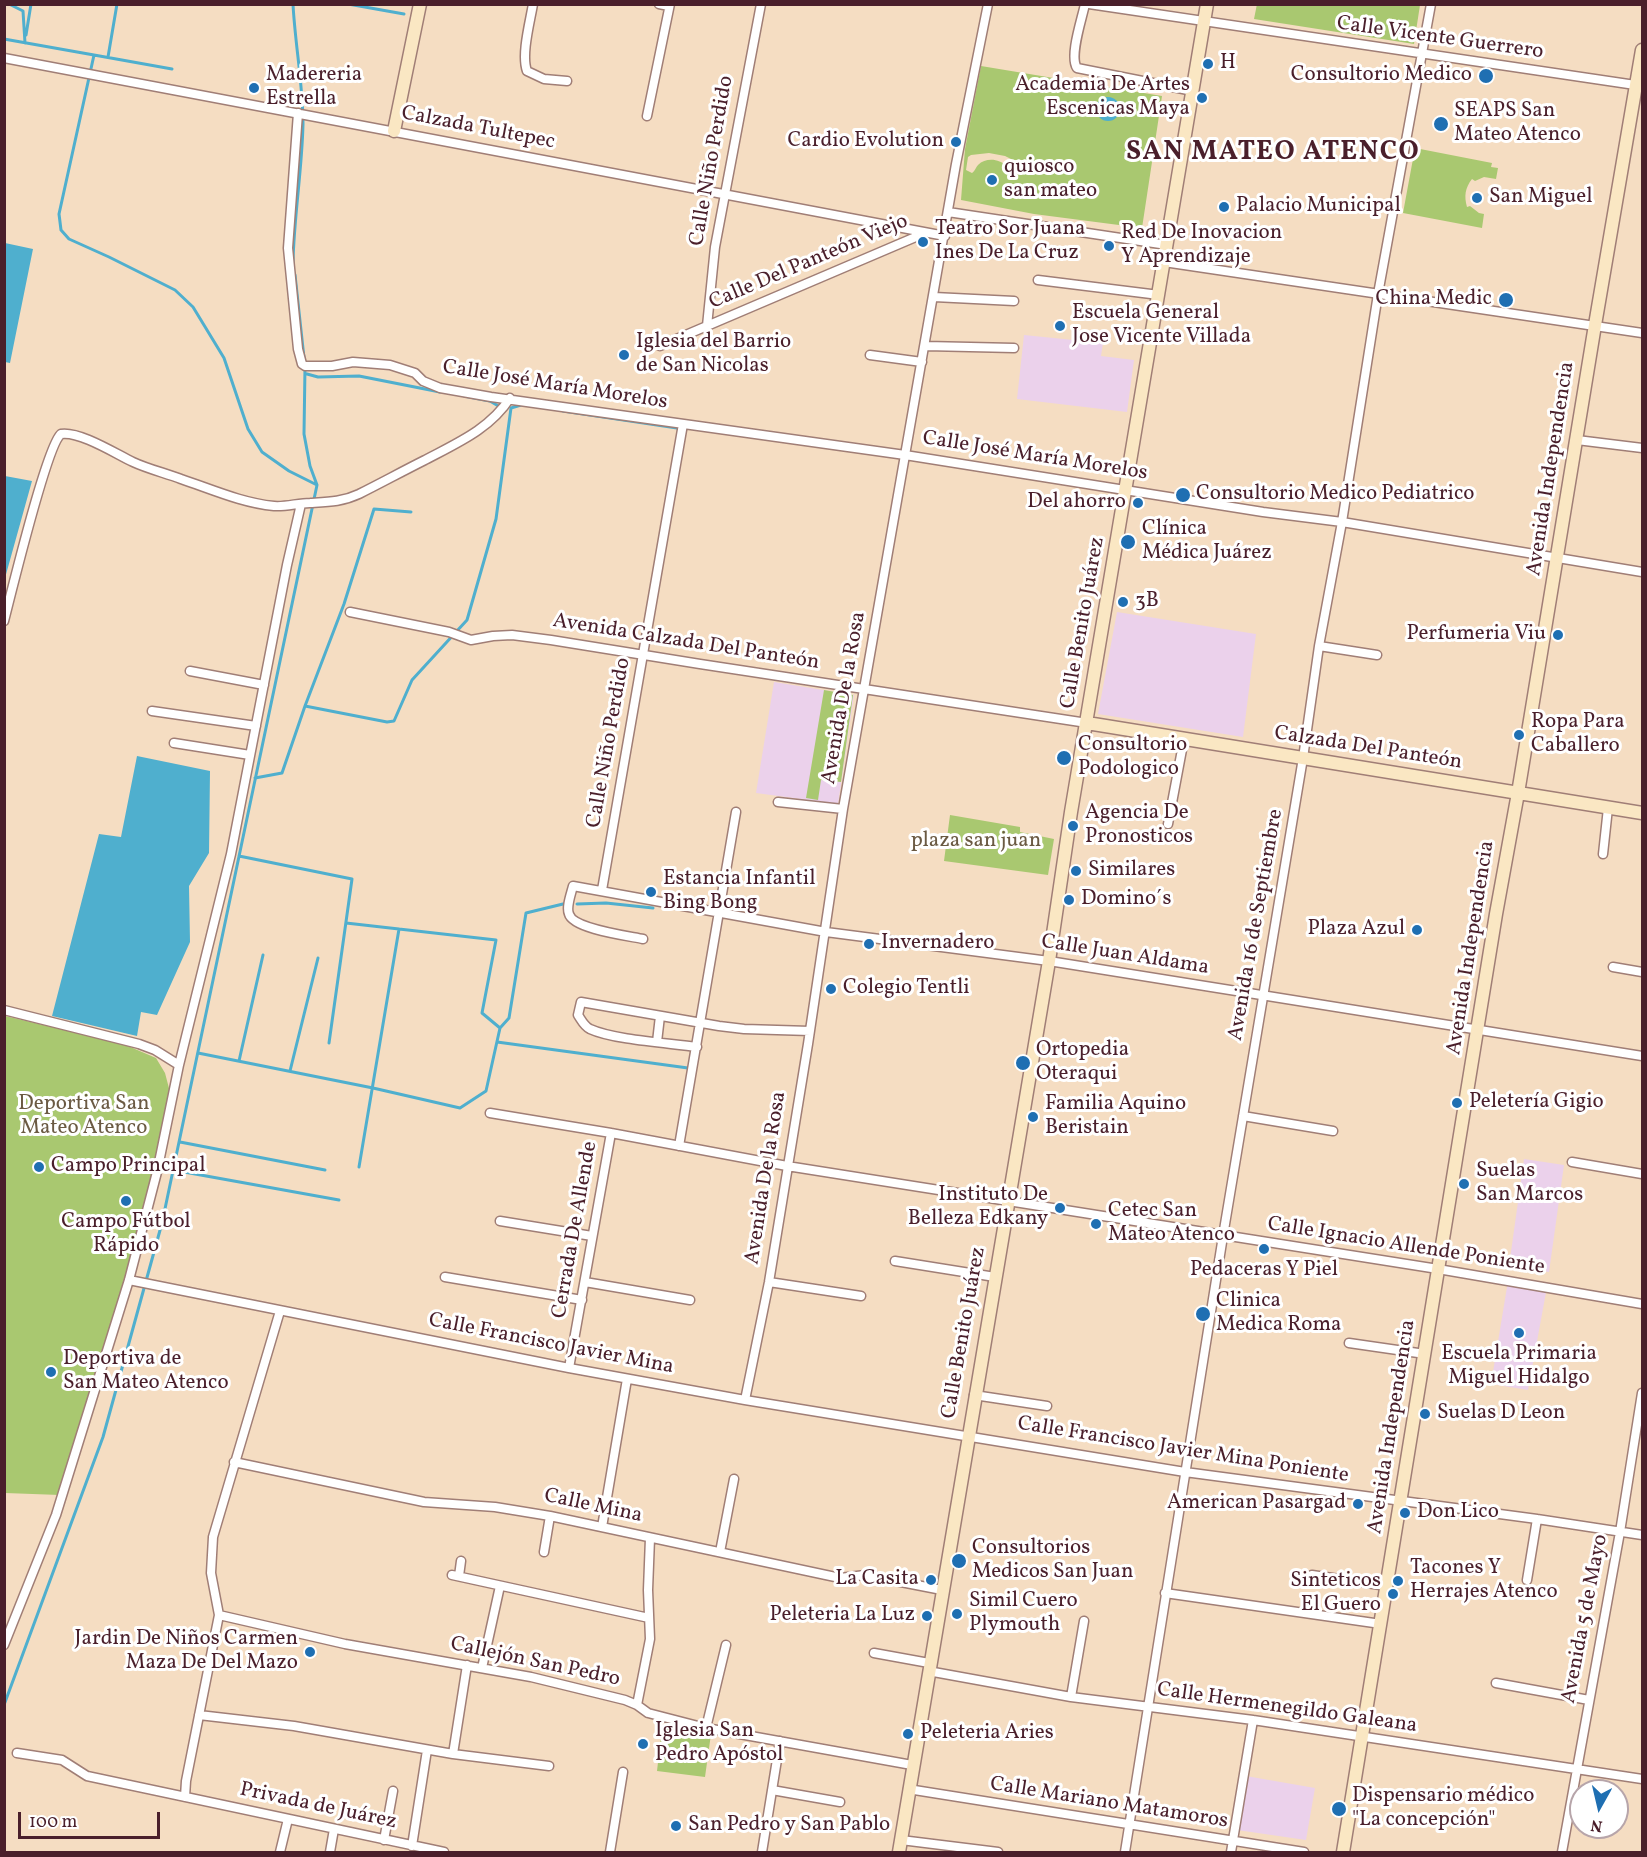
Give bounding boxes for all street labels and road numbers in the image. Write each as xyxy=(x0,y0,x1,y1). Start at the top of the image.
street label: Calle Vicente Guerrero xyxy=(1335,12,1545,66)
street label: Calle Niño Perdido xyxy=(686,74,740,248)
street label: Calzada Tultepec xyxy=(399,102,557,156)
street label: Calle Del Panteón Viejo xyxy=(706,210,912,316)
street label: Calle José María Morelos xyxy=(441,356,669,416)
street label: Avenida Independencia xyxy=(1523,360,1581,578)
street label: Calle José María Morelos xyxy=(921,427,1149,487)
street label: Calle Benito Juárez xyxy=(1057,535,1111,711)
street label: Avenida Calzada Del Panteón xyxy=(551,609,821,677)
street label: Avenida De la Rosa xyxy=(817,610,873,786)
street label: Calle Niño Perdido xyxy=(583,656,637,830)
street label: Calzada Del Panteón xyxy=(1272,722,1464,776)
street label: Avenida 16 de Septiembre xyxy=(1224,807,1290,1043)
street label: Avenida Independencia xyxy=(1443,839,1501,1057)
street label: Calle Juan Aldama xyxy=(1039,930,1211,982)
street label: Avenida De la Rosa xyxy=(741,1090,793,1266)
street label: Cerrada De Allende xyxy=(548,1140,604,1320)
street label: Calle Ignacio Allende Poniente xyxy=(1266,1213,1546,1281)
street label: Calle Benito Juárez xyxy=(938,1245,992,1421)
street label: Calle Francisco Javier Mina xyxy=(426,1309,676,1381)
street label: Avenida Independencia xyxy=(1364,1318,1422,1536)
street label: Calle Francisco Javier Mina Poniente xyxy=(1016,1412,1350,1490)
street label: Calle Mina xyxy=(542,1484,644,1530)
street label: Avenida 5 de Mayo xyxy=(1557,1532,1615,1706)
street label: Callejón San Pedro xyxy=(448,1633,622,1693)
street label: Calle Hermenegildo Galeana xyxy=(1155,1678,1419,1740)
street label: Calle Mariano Matamoros xyxy=(988,1773,1230,1835)
street label: Privada de Juárez xyxy=(237,1778,399,1836)

